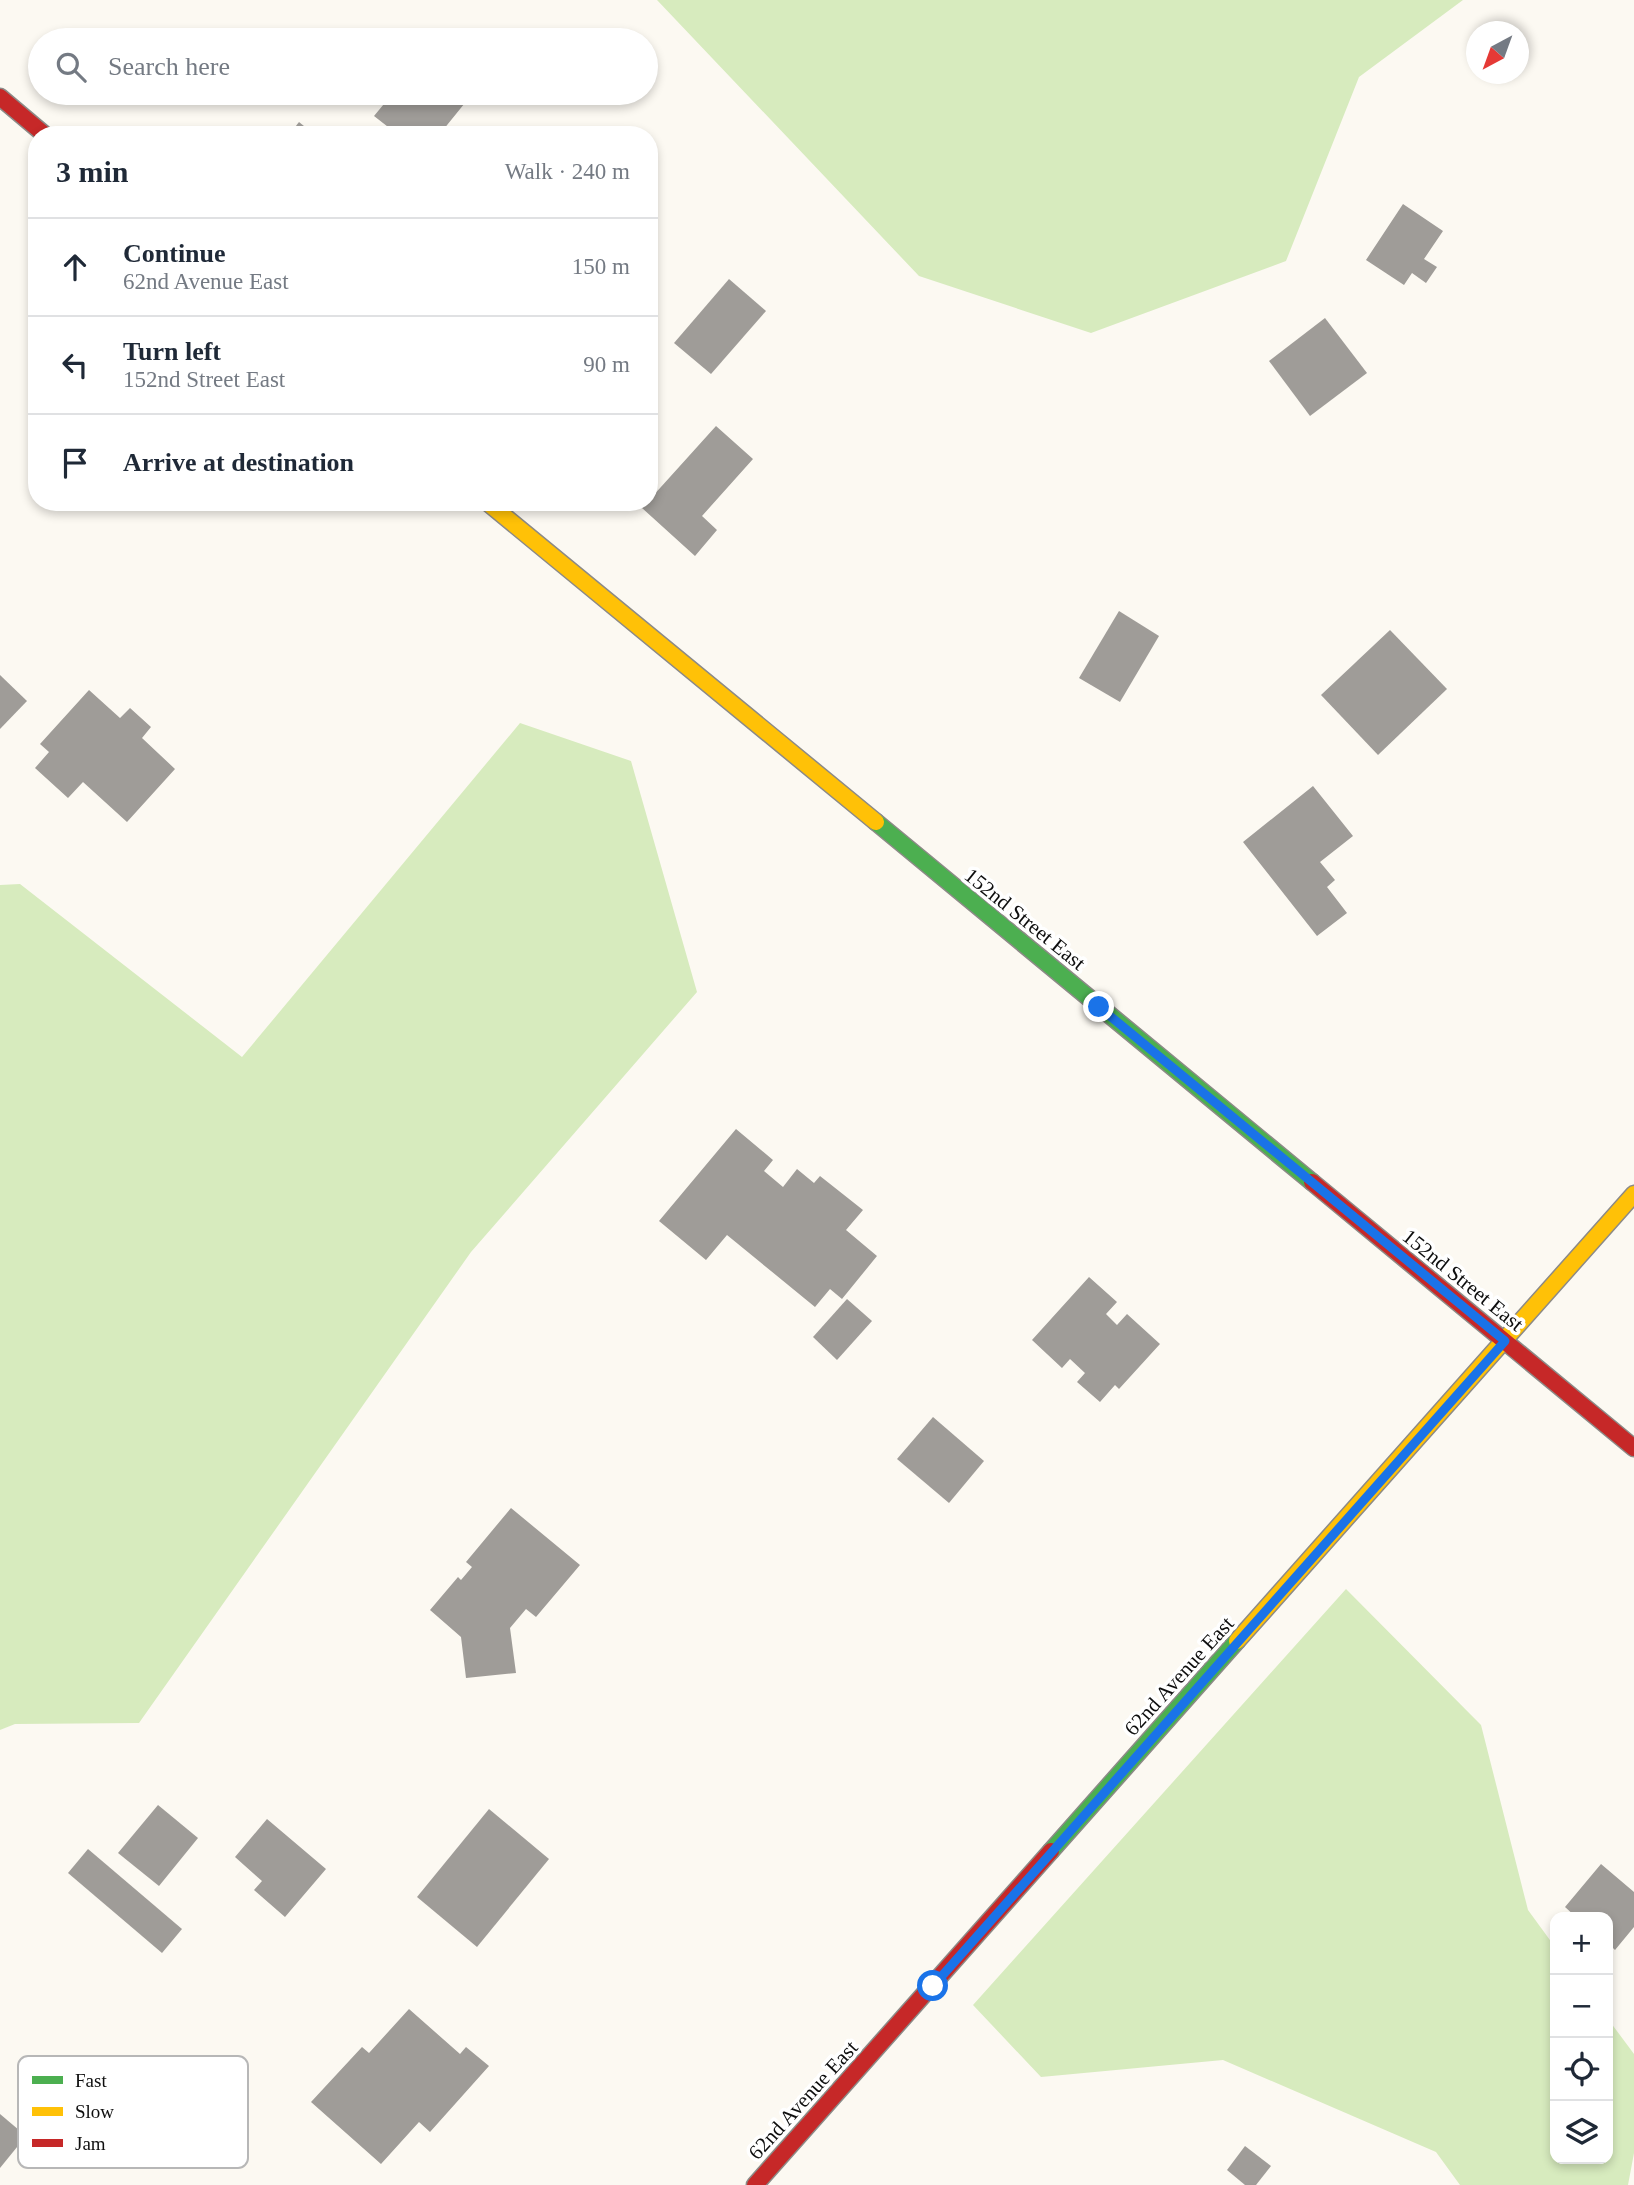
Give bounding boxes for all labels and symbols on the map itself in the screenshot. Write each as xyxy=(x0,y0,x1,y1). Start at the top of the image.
north arrow xyxy=(1466,21,1529,84)
street label: 152nd Street East xyxy=(960,863,1090,975)
route end xyxy=(1083,991,1114,1022)
street label: 152nd Street East xyxy=(1398,1224,1528,1336)
street label: 62nd Avenue East xyxy=(1119,1612,1239,1740)
route start xyxy=(917,1970,948,2001)
street label: 62nd Avenue East xyxy=(743,2036,863,2164)
legend xyxy=(18,2056,248,2168)
text: Fast xyxy=(75,2070,107,2091)
text: Slow xyxy=(75,2101,114,2122)
text: Jam xyxy=(75,2133,106,2154)

